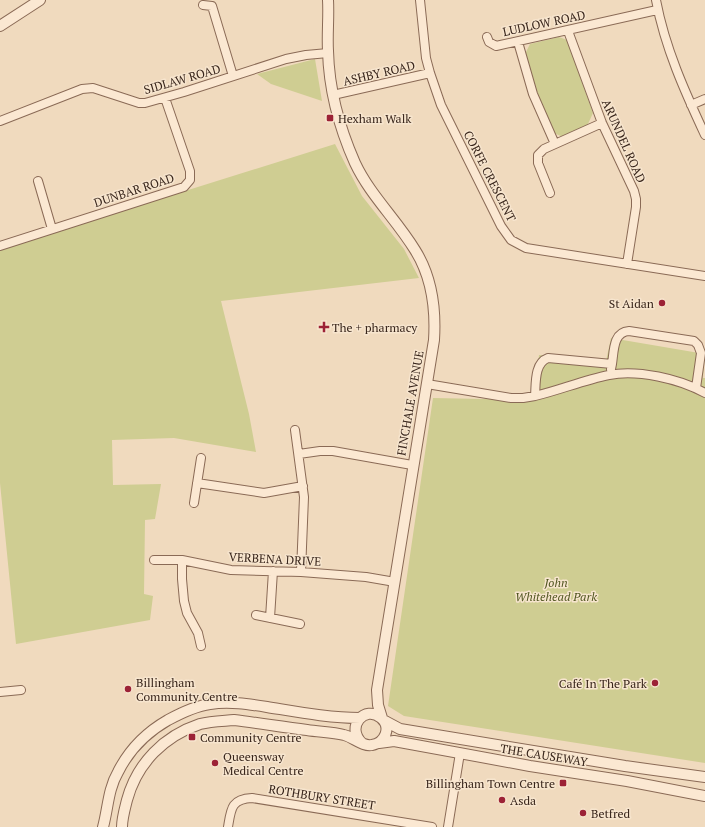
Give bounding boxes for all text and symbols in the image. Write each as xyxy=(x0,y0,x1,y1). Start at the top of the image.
street label: LUDLOW ROAD xyxy=(501,7,587,39)
street label: ASHBY ROAD xyxy=(341,57,417,89)
street label: SIDLAW ROAD xyxy=(142,61,222,97)
street label: ARUNDEL ROAD xyxy=(599,97,649,185)
place label: Hexham Walk xyxy=(338,111,412,126)
marker: Hexham Walk xyxy=(325,113,335,123)
street label: CORFE CRESCENT xyxy=(461,128,520,225)
street label: DUNBAR ROAD xyxy=(92,170,176,210)
place label: St Aidan xyxy=(609,296,654,311)
marker: St Aidan xyxy=(657,298,667,308)
place label: The + pharmacy xyxy=(332,320,418,335)
marker: The + pharmacy xyxy=(319,322,329,332)
street label: FINCHALE AVENUE xyxy=(393,349,427,457)
street label: VERBENA DRIVE xyxy=(228,549,322,569)
park label: John Whitehead Park xyxy=(515,575,597,604)
place label: Billingham Community Centre xyxy=(136,675,238,704)
place label: Café In The Park xyxy=(559,676,648,691)
marker: Café In The Park xyxy=(650,678,660,688)
marker: Billingham Community Centre xyxy=(123,684,133,694)
place label: Community Centre xyxy=(200,730,302,745)
marker: Community Centre xyxy=(187,732,197,742)
street label: THE CAUSEWAY xyxy=(499,741,589,769)
place label: Queensway Medical Centre xyxy=(223,749,304,778)
marker: Queensway Medical Centre xyxy=(210,758,220,768)
place label: Billingham Town Centre xyxy=(426,776,555,791)
marker: Billingham Town Centre xyxy=(558,778,568,788)
street label: ROTHBURY STREET xyxy=(268,781,377,813)
place label: Asda xyxy=(510,793,536,808)
marker: Asda xyxy=(497,795,507,805)
place label: Betfred xyxy=(591,806,631,821)
marker: Betfred xyxy=(578,808,588,818)

